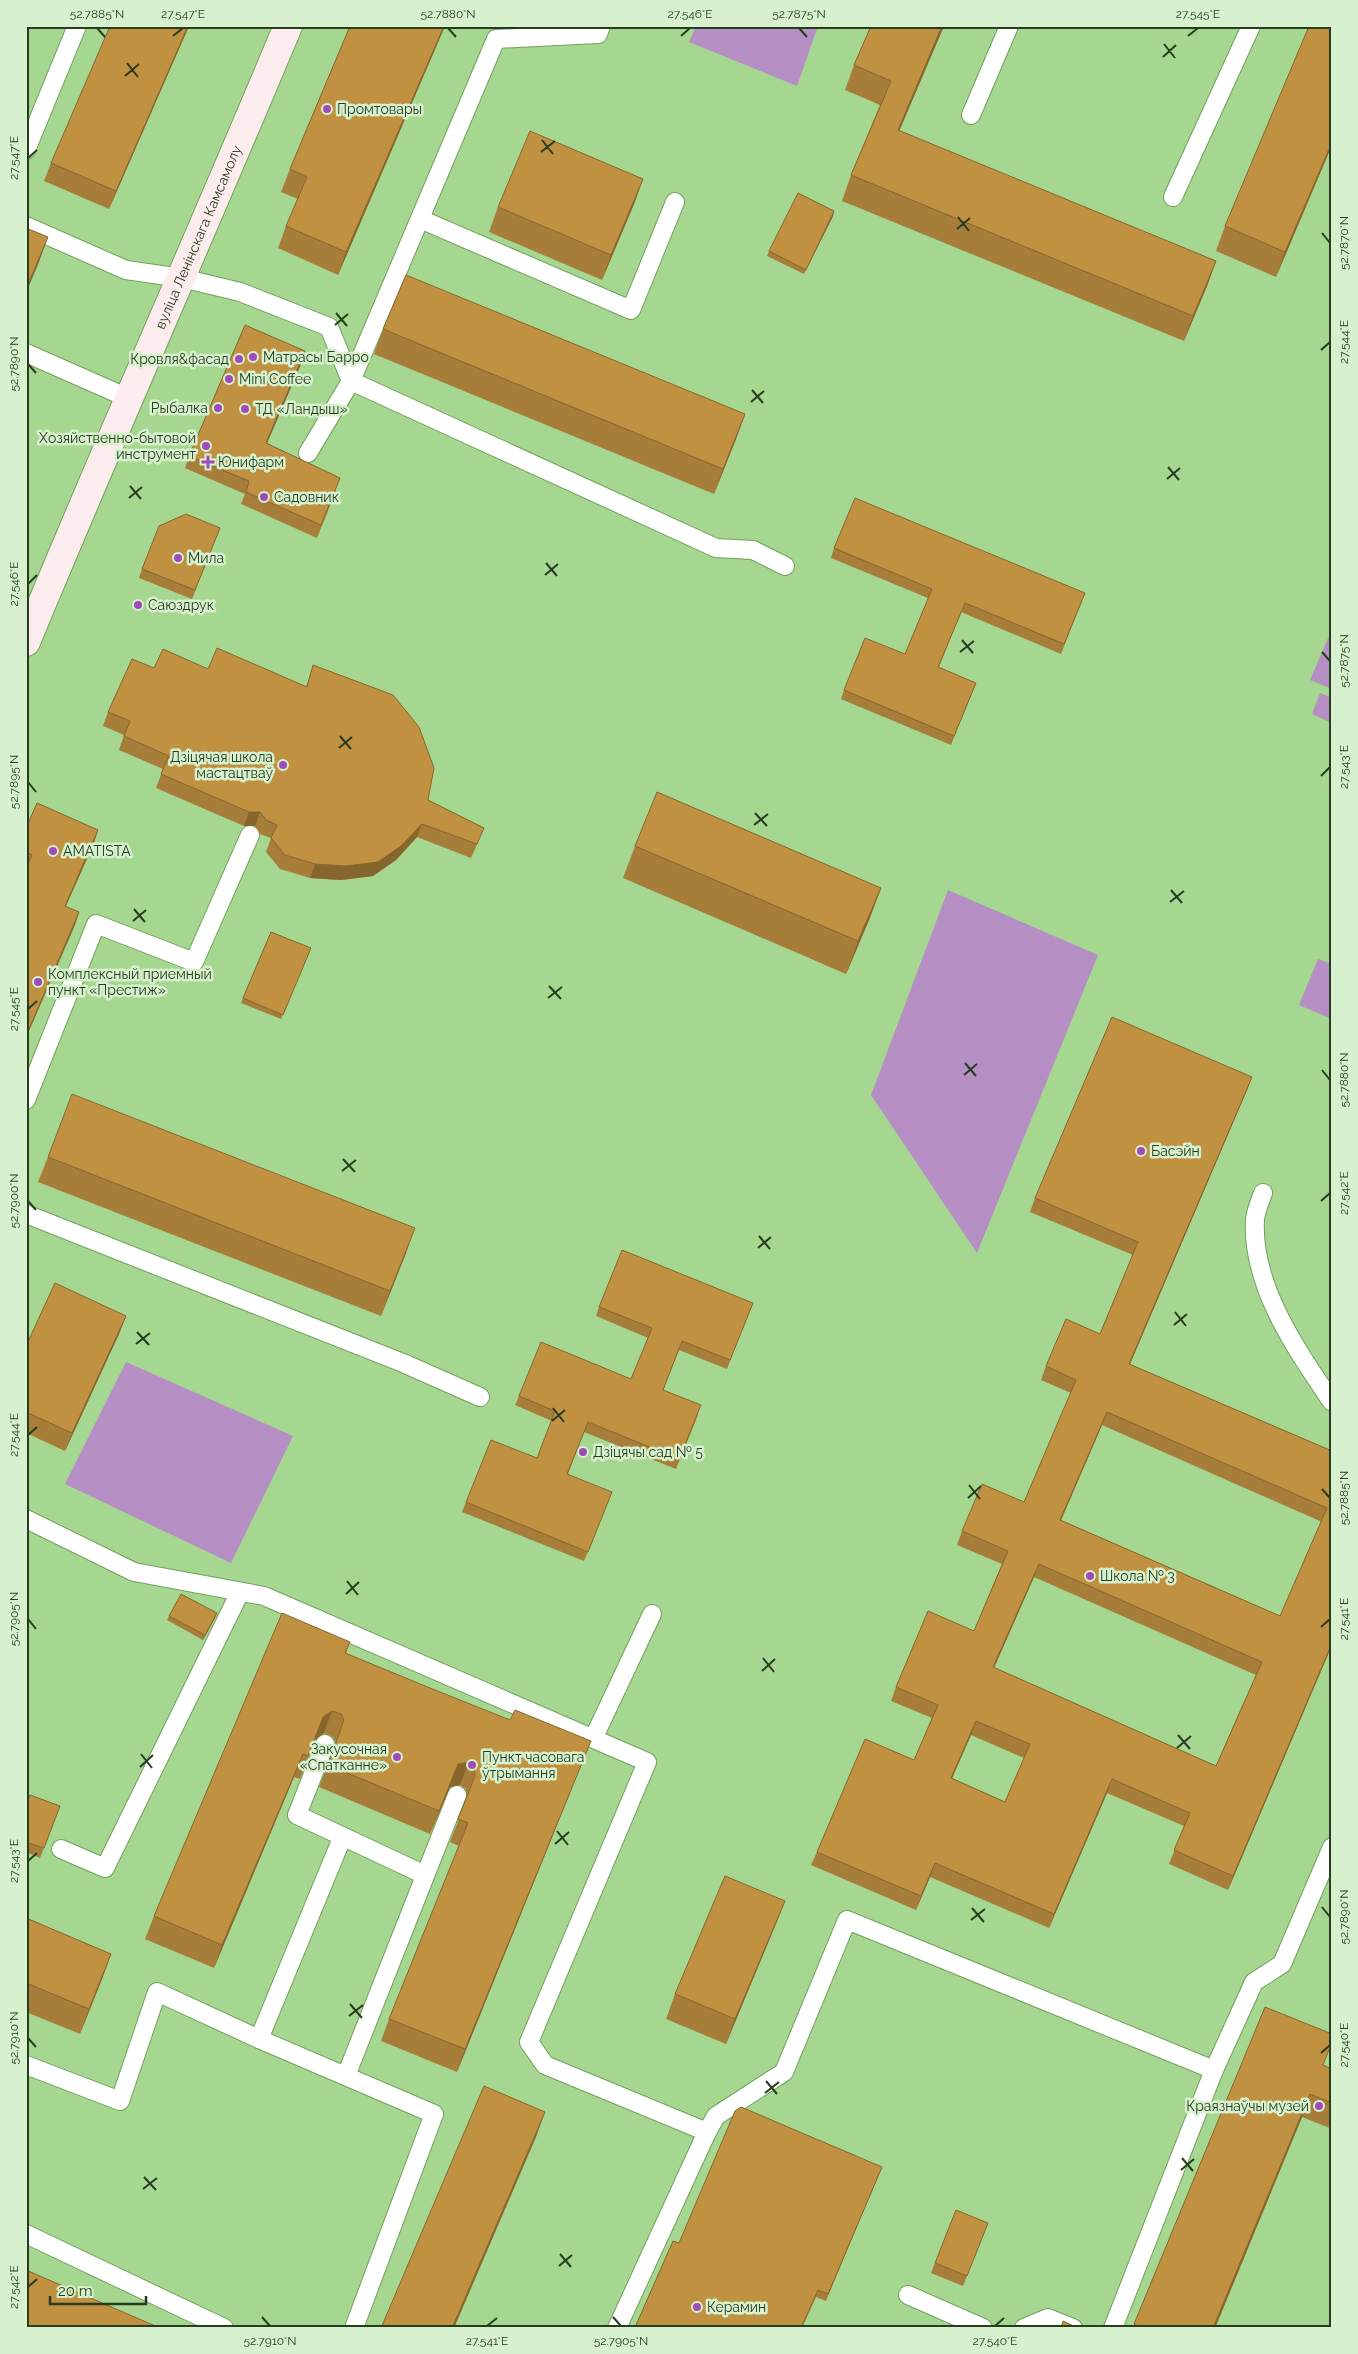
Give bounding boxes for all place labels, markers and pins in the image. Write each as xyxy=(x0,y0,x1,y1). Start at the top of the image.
place label: Промтовары xyxy=(337,101,422,117)
marker: Промтовары xyxy=(321,103,333,115)
place label: Матрасы Барро xyxy=(263,349,369,365)
place label: Кровля&фасад xyxy=(130,351,229,367)
marker: Матрасы Барро xyxy=(247,351,259,363)
marker: Кровля&фасад xyxy=(233,353,245,365)
place label: Mini Coffee xyxy=(239,371,311,387)
marker: Mini Coffee xyxy=(223,373,235,385)
place label: Рыбалка xyxy=(151,400,208,416)
place label: ТД «Ландыш» xyxy=(255,401,347,417)
marker: Рыбалка xyxy=(212,402,224,414)
marker: ТД «Ландыш» xyxy=(239,403,251,415)
place label: Хозяйственно-бытовой инструмент xyxy=(39,430,196,462)
marker: Хозяйственно-бытовой инструмент xyxy=(200,440,212,452)
place label: Юнифарм xyxy=(218,454,284,470)
marker: Юнифарм xyxy=(202,456,214,468)
place label: Садовник xyxy=(274,489,339,505)
marker: Садовник xyxy=(258,491,270,503)
place label: Мила xyxy=(188,550,224,566)
marker: Мила xyxy=(172,552,184,564)
place label: Саюздрук xyxy=(148,597,214,613)
marker: Саюздрук xyxy=(132,599,144,611)
place label: Дзіцячая школа мастацтваў xyxy=(170,749,273,781)
marker: Дзіцячая школа мастацтваў xyxy=(277,759,289,771)
place label: AMATISTA xyxy=(63,843,131,859)
marker: AMATISTA xyxy=(47,845,59,857)
place label: Комплексный приемный пункт «Престиж» xyxy=(48,966,212,998)
marker: Комплексный приемный пункт «Престиж» xyxy=(32,976,44,988)
place label: Басэйн xyxy=(1151,1143,1200,1159)
marker: Басэйн xyxy=(1135,1145,1147,1157)
place label: Дзіцячы сад № 5 xyxy=(593,1444,703,1460)
marker: Дзіцячы сад № 5 xyxy=(577,1446,589,1458)
place label: Школа № 3 xyxy=(1100,1568,1175,1584)
marker: Школа № 3 xyxy=(1084,1570,1096,1582)
place label: Закусочная «Спатканне» xyxy=(300,1741,387,1773)
place label: Пункт часовага ўтрымання xyxy=(482,1749,585,1781)
marker: Закусочная «Спатканне» xyxy=(391,1751,403,1763)
marker: Пункт часовага ўтрымання xyxy=(466,1759,478,1771)
place label: Краязнаўчы музей xyxy=(1186,2098,1309,2114)
marker: Краязнаўчы музей xyxy=(1313,2100,1325,2112)
place label: Керамин xyxy=(707,2299,766,2315)
marker: Керамин xyxy=(691,2301,703,2313)

